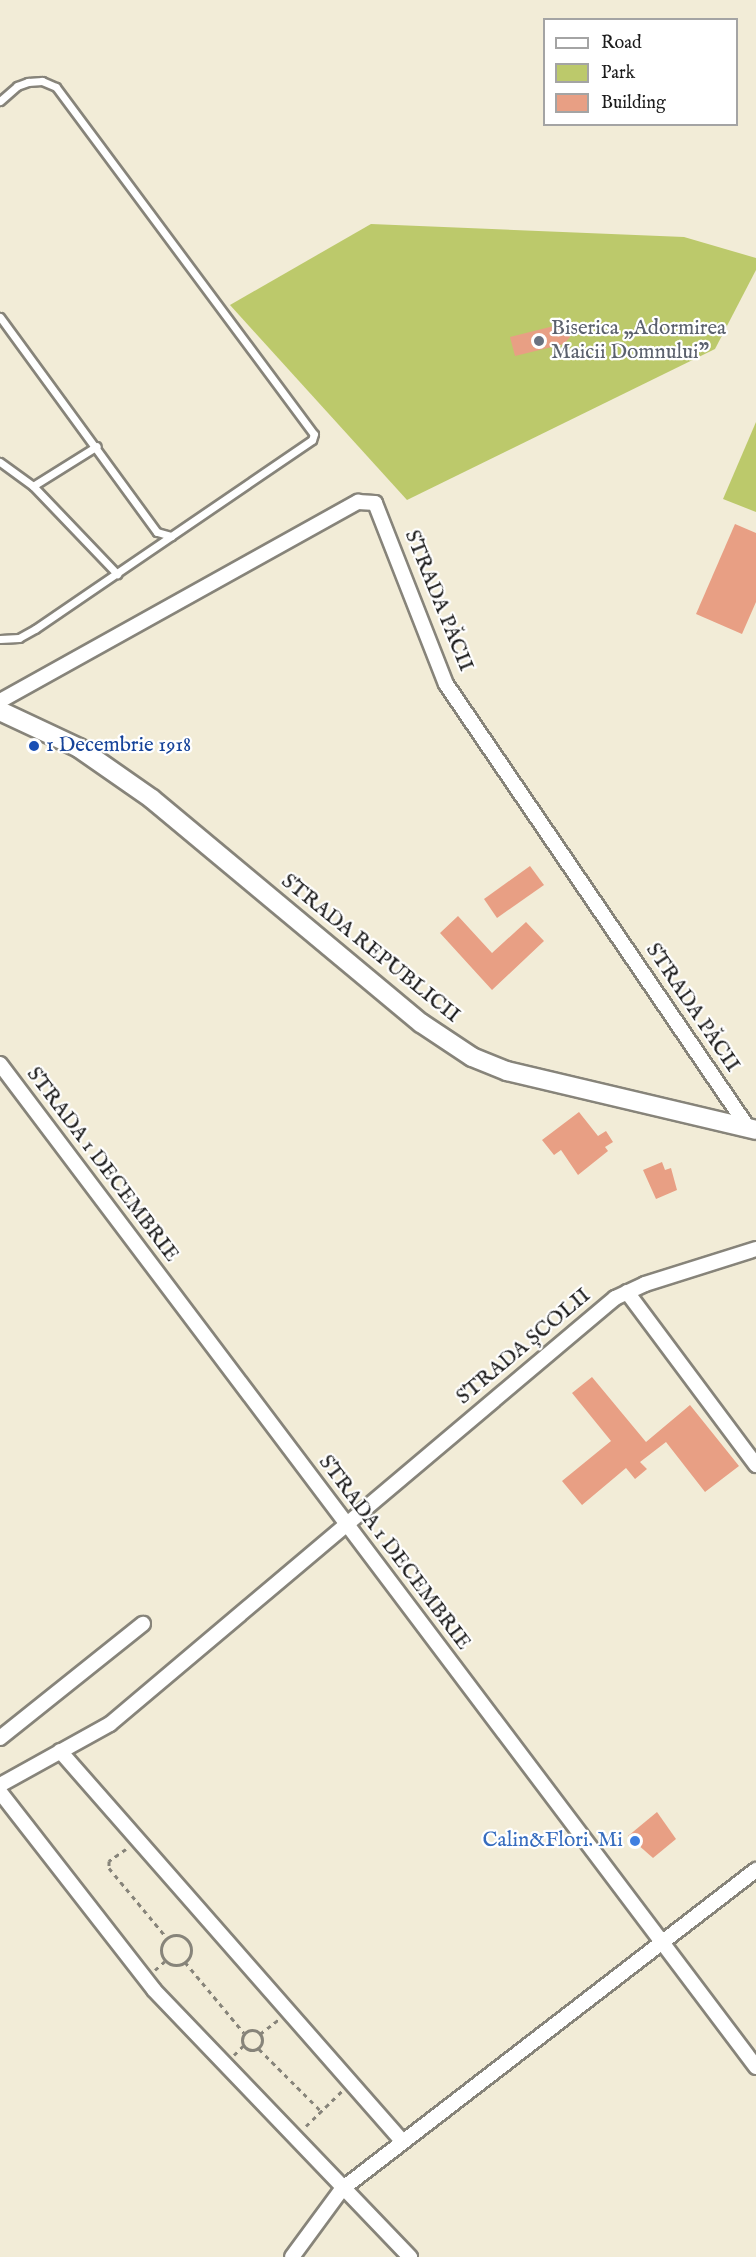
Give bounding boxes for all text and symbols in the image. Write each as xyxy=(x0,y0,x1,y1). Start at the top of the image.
legend xyxy=(543,18,738,126)
text: Road xyxy=(601,32,642,55)
text: Park xyxy=(601,62,635,85)
text: Building xyxy=(601,92,666,115)
place label: Biserica „Adormirea Maicii Domnului” xyxy=(551,316,726,366)
marker: Biserica „Adormirea Maicii Domnului” xyxy=(532,334,546,348)
street label: STRADA PĂCII xyxy=(398,527,478,675)
place label: 1 Decembrie 1918 xyxy=(46,733,191,759)
marker: 1 Decembrie 1918 xyxy=(27,739,41,753)
street label: STRADA REPUBLICII xyxy=(276,869,464,1029)
street label: STRADA PĂCII xyxy=(640,939,744,1077)
street label: STRADA 1 DECEMBRIE xyxy=(21,1063,183,1267)
street label: STRADA ȘCOLII xyxy=(452,1284,596,1410)
street label: STRADA 1 DECEMBRIE xyxy=(313,1451,475,1655)
place label: Calin&Flori. Mi xyxy=(483,1828,623,1854)
marker: Calin&Flori. Mi xyxy=(628,1834,642,1848)

